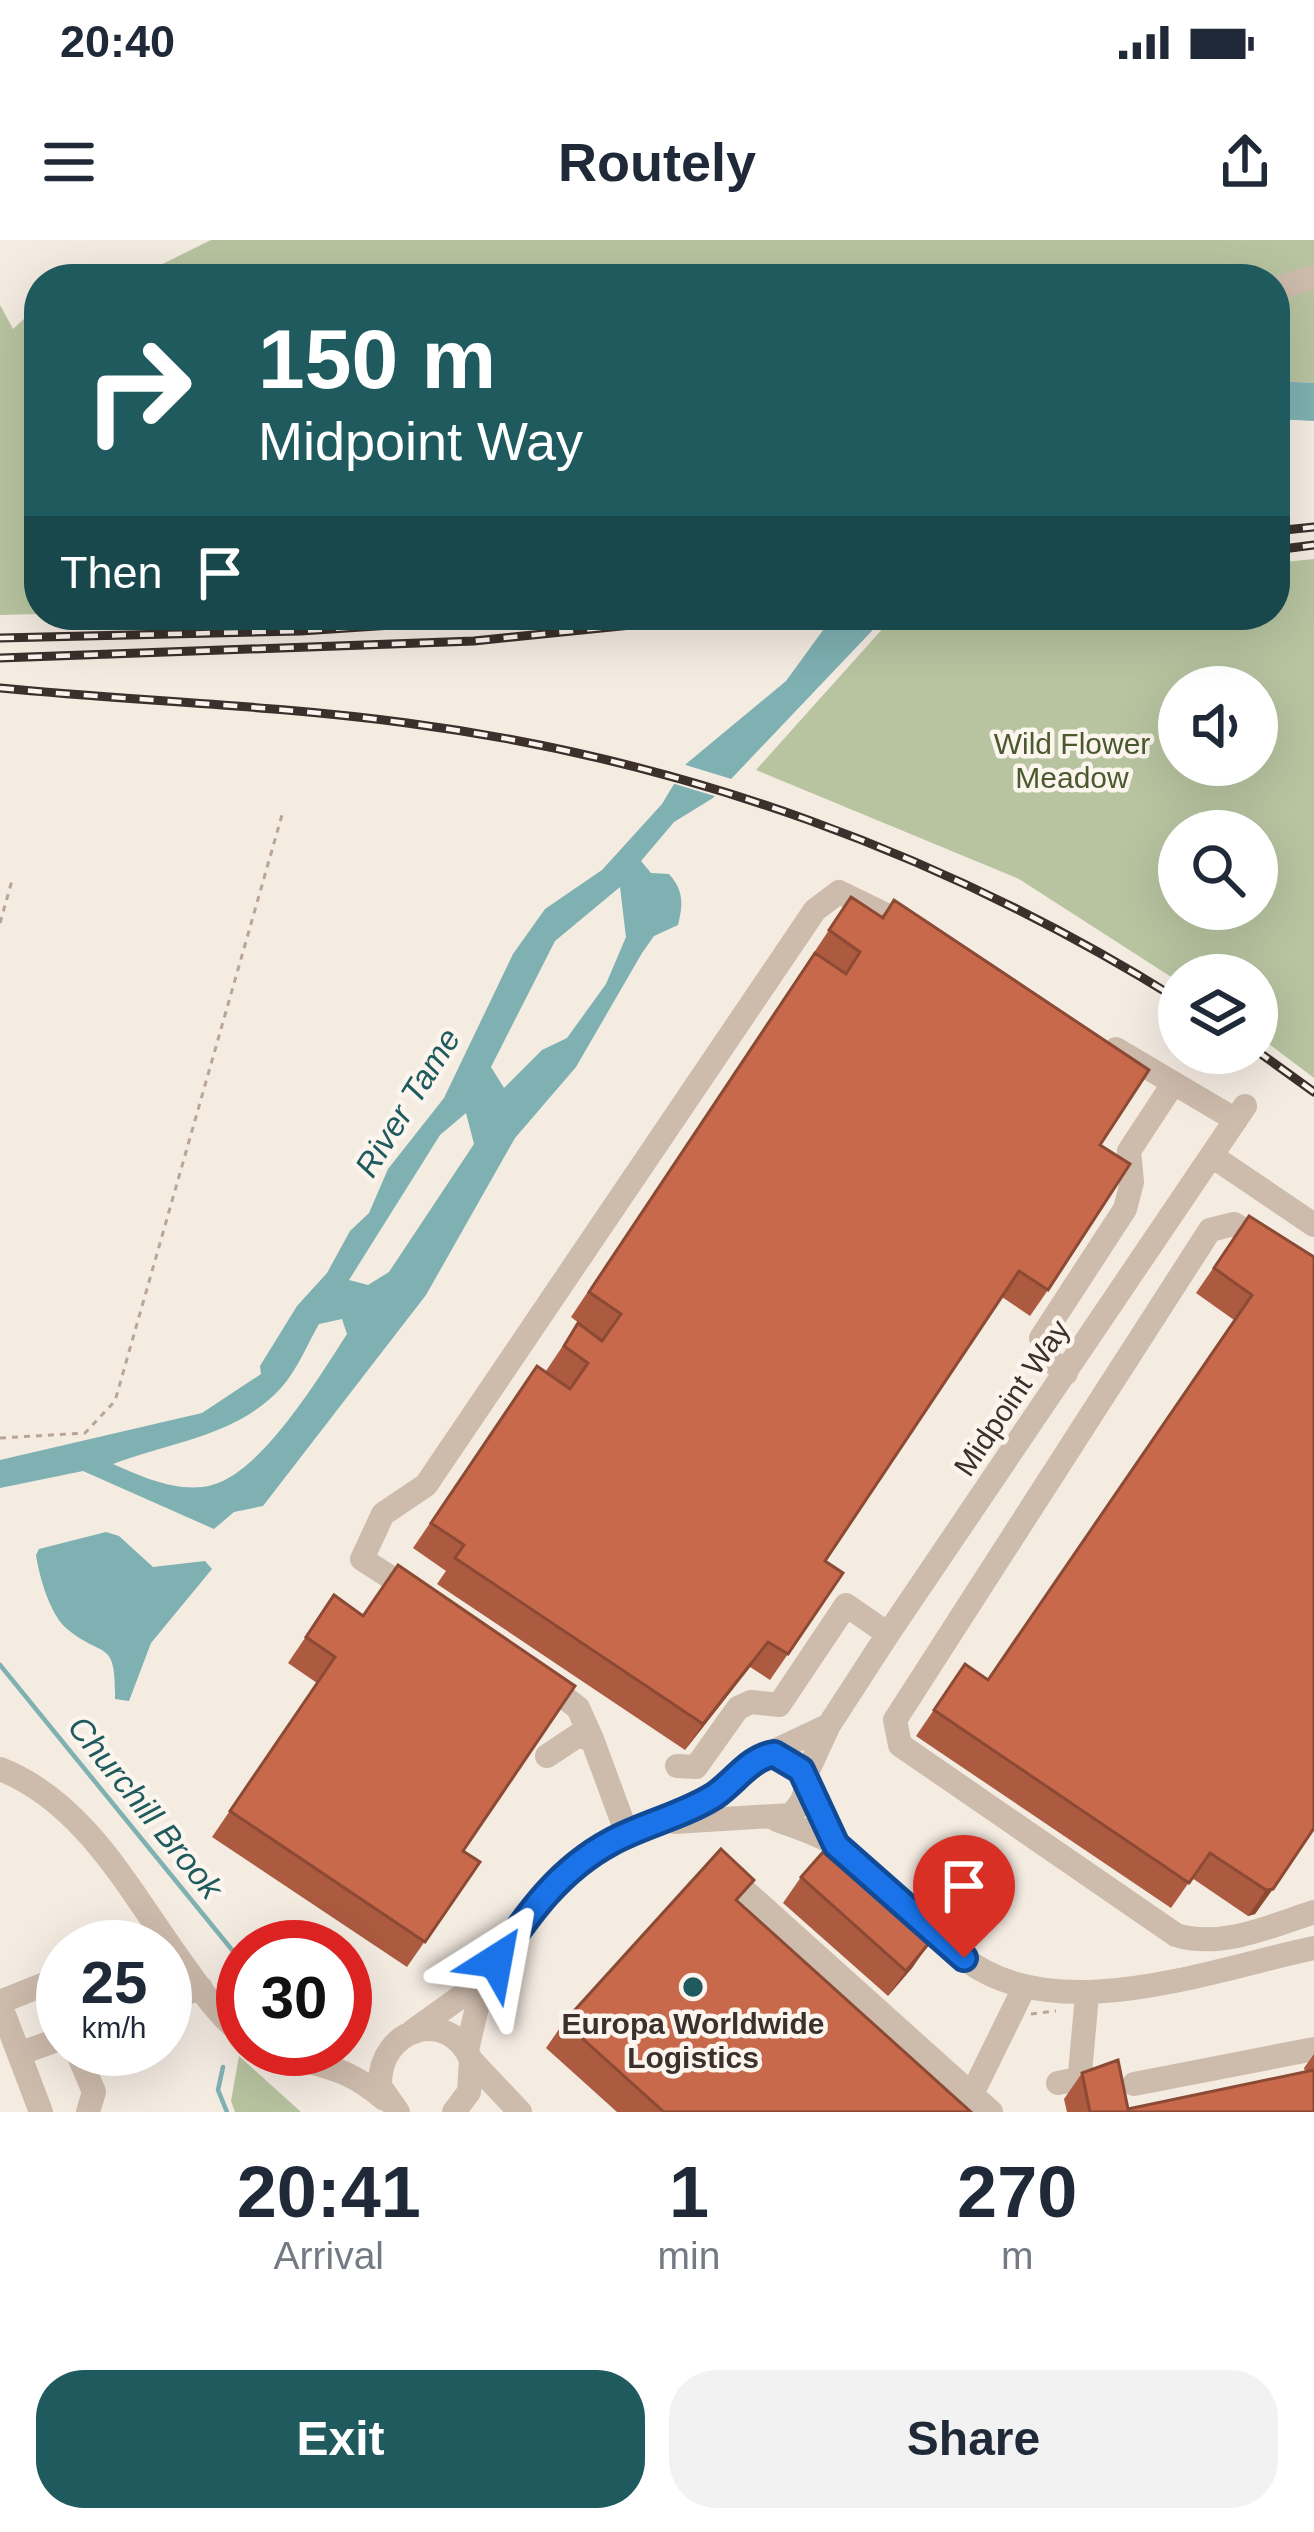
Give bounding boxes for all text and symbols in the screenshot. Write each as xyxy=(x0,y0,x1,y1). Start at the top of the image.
text: 20:40 xyxy=(60,16,175,67)
icon: menu xyxy=(36,129,102,195)
icon: share xyxy=(1212,129,1278,195)
text: Routely xyxy=(558,132,756,192)
icon: right xyxy=(60,312,216,468)
text: 150 m xyxy=(258,312,496,406)
text: Midpoint Way xyxy=(258,411,583,471)
icon: arrive xyxy=(187,540,253,606)
text: Then xyxy=(60,547,163,598)
map controls xyxy=(1158,666,1278,1074)
button: sound xyxy=(1158,666,1278,786)
park label: Wild Flower Meadow xyxy=(994,727,1150,794)
button: search xyxy=(1158,810,1278,930)
button: layers xyxy=(1158,954,1278,1074)
water label: River Tame xyxy=(347,1021,467,1183)
street label: Midpoint Way xyxy=(947,1314,1076,1482)
water label: Churchill Brook xyxy=(61,1709,231,1907)
pin xyxy=(913,1835,1015,1958)
icon: arrive xyxy=(931,1853,997,1919)
position arrow xyxy=(433,1898,559,2024)
speed limit sign: 30 xyxy=(216,1920,372,2076)
text: 25 xyxy=(81,1949,147,2016)
marker: Europa Worldwide Logistics xyxy=(680,1974,706,2000)
place label: Europa Worldwide Logistics xyxy=(562,2007,824,2074)
text: km/h xyxy=(81,2011,147,2044)
text: 20:41 xyxy=(237,2152,421,2232)
text: 1 xyxy=(669,2152,709,2232)
text: 270 xyxy=(957,2152,1077,2232)
text: Arrival xyxy=(274,2234,384,2277)
text: min xyxy=(658,2234,720,2277)
text: m xyxy=(1001,2234,1033,2277)
button: Exit xyxy=(36,2370,645,2508)
button: Share xyxy=(669,2370,1278,2508)

